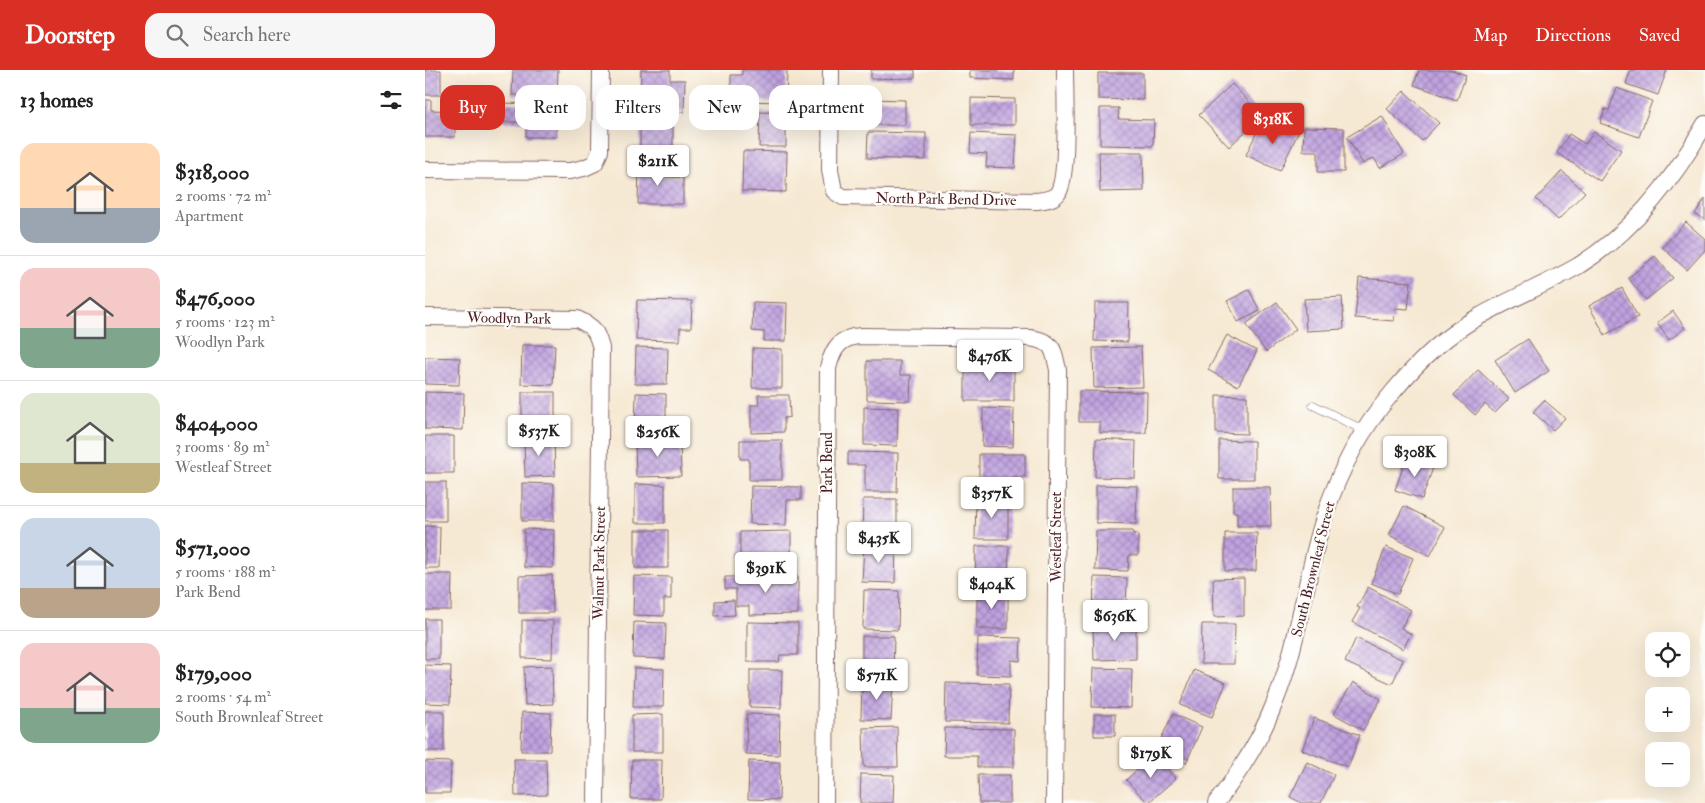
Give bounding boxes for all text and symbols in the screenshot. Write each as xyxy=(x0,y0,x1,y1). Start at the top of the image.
search box xyxy=(145,13,495,58)
text: Doorstep xyxy=(25,20,115,51)
icon: search xyxy=(163,21,191,49)
text: Search here xyxy=(203,23,291,47)
text: Map xyxy=(1474,24,1507,47)
text: Directions xyxy=(1535,24,1611,47)
text: Saved xyxy=(1639,24,1680,47)
chip: Buy xyxy=(440,85,505,130)
chip: Rent xyxy=(515,85,586,130)
chip: Filters xyxy=(596,85,679,130)
chip: New xyxy=(689,85,759,130)
chip: Apartment xyxy=(769,85,882,130)
icon: filters xyxy=(377,86,405,114)
text: 13 homes xyxy=(20,87,93,114)
pin: $318K xyxy=(1238,102,1308,145)
text: $318K xyxy=(1253,109,1293,129)
pin: $211K xyxy=(623,144,693,187)
text: $211K xyxy=(638,151,678,171)
text: $318,000 xyxy=(175,159,250,186)
icon: home xyxy=(60,163,120,223)
text: 2 rooms · 72 m² xyxy=(175,186,271,206)
street label: North Park Bend Drive xyxy=(875,189,1017,210)
text: Apartment xyxy=(175,206,243,226)
text: $476,000 xyxy=(175,285,255,312)
icon: home xyxy=(60,288,120,348)
street label: Woodlyn Park xyxy=(466,308,551,329)
text: 5 rooms · 123 m² xyxy=(175,312,275,332)
text: Woodlyn Park xyxy=(175,332,265,352)
pin: $476K xyxy=(955,340,1025,382)
text: $476K xyxy=(968,346,1012,366)
text: $404,000 xyxy=(175,410,258,437)
icon: home xyxy=(60,413,120,473)
pin: $537K xyxy=(504,414,574,457)
pin: $256K xyxy=(623,416,693,458)
text: $537K xyxy=(519,421,559,441)
text: $256K xyxy=(636,422,680,442)
street label: Park Bend xyxy=(818,432,837,494)
pin: $308K xyxy=(1380,436,1450,478)
text: 3 rooms · 89 m² xyxy=(175,437,270,457)
text: $308K xyxy=(1394,442,1436,462)
text: Westleaf Street xyxy=(175,457,272,477)
pin: $357K xyxy=(957,476,1027,519)
text: $357K xyxy=(972,483,1012,503)
street label: Westleaf Street xyxy=(1047,492,1066,583)
street label: South Brownleaf Street xyxy=(1287,499,1340,639)
street label: Walnut Park Street xyxy=(589,506,610,621)
pin: $435K xyxy=(844,522,914,564)
text: $435K xyxy=(858,528,900,548)
text: $571,000 xyxy=(175,535,251,562)
icon: home xyxy=(60,538,120,598)
pin: $391K xyxy=(731,552,801,594)
text: $391K xyxy=(746,558,786,578)
text: 5 rooms · 188 m² xyxy=(175,562,276,582)
pin: $404K xyxy=(957,568,1027,610)
text: $404K xyxy=(969,574,1015,594)
text: Park Bend xyxy=(175,582,241,602)
pin: $636K xyxy=(1080,600,1150,642)
text: $636K xyxy=(1094,606,1136,626)
map controls xyxy=(1645,632,1690,787)
button: locate xyxy=(1645,632,1690,677)
pin: $571K xyxy=(842,658,912,701)
text: $179,000 xyxy=(175,660,252,687)
icon: home xyxy=(60,663,120,723)
text: $571K xyxy=(857,665,897,685)
text: 2 rooms · 54 m² xyxy=(175,687,271,707)
button: + xyxy=(1645,687,1690,732)
text: South Brownleaf Street xyxy=(175,707,323,727)
pin: $179K xyxy=(1116,736,1186,779)
button: − xyxy=(1645,742,1690,787)
text: $179K xyxy=(1130,743,1172,763)

